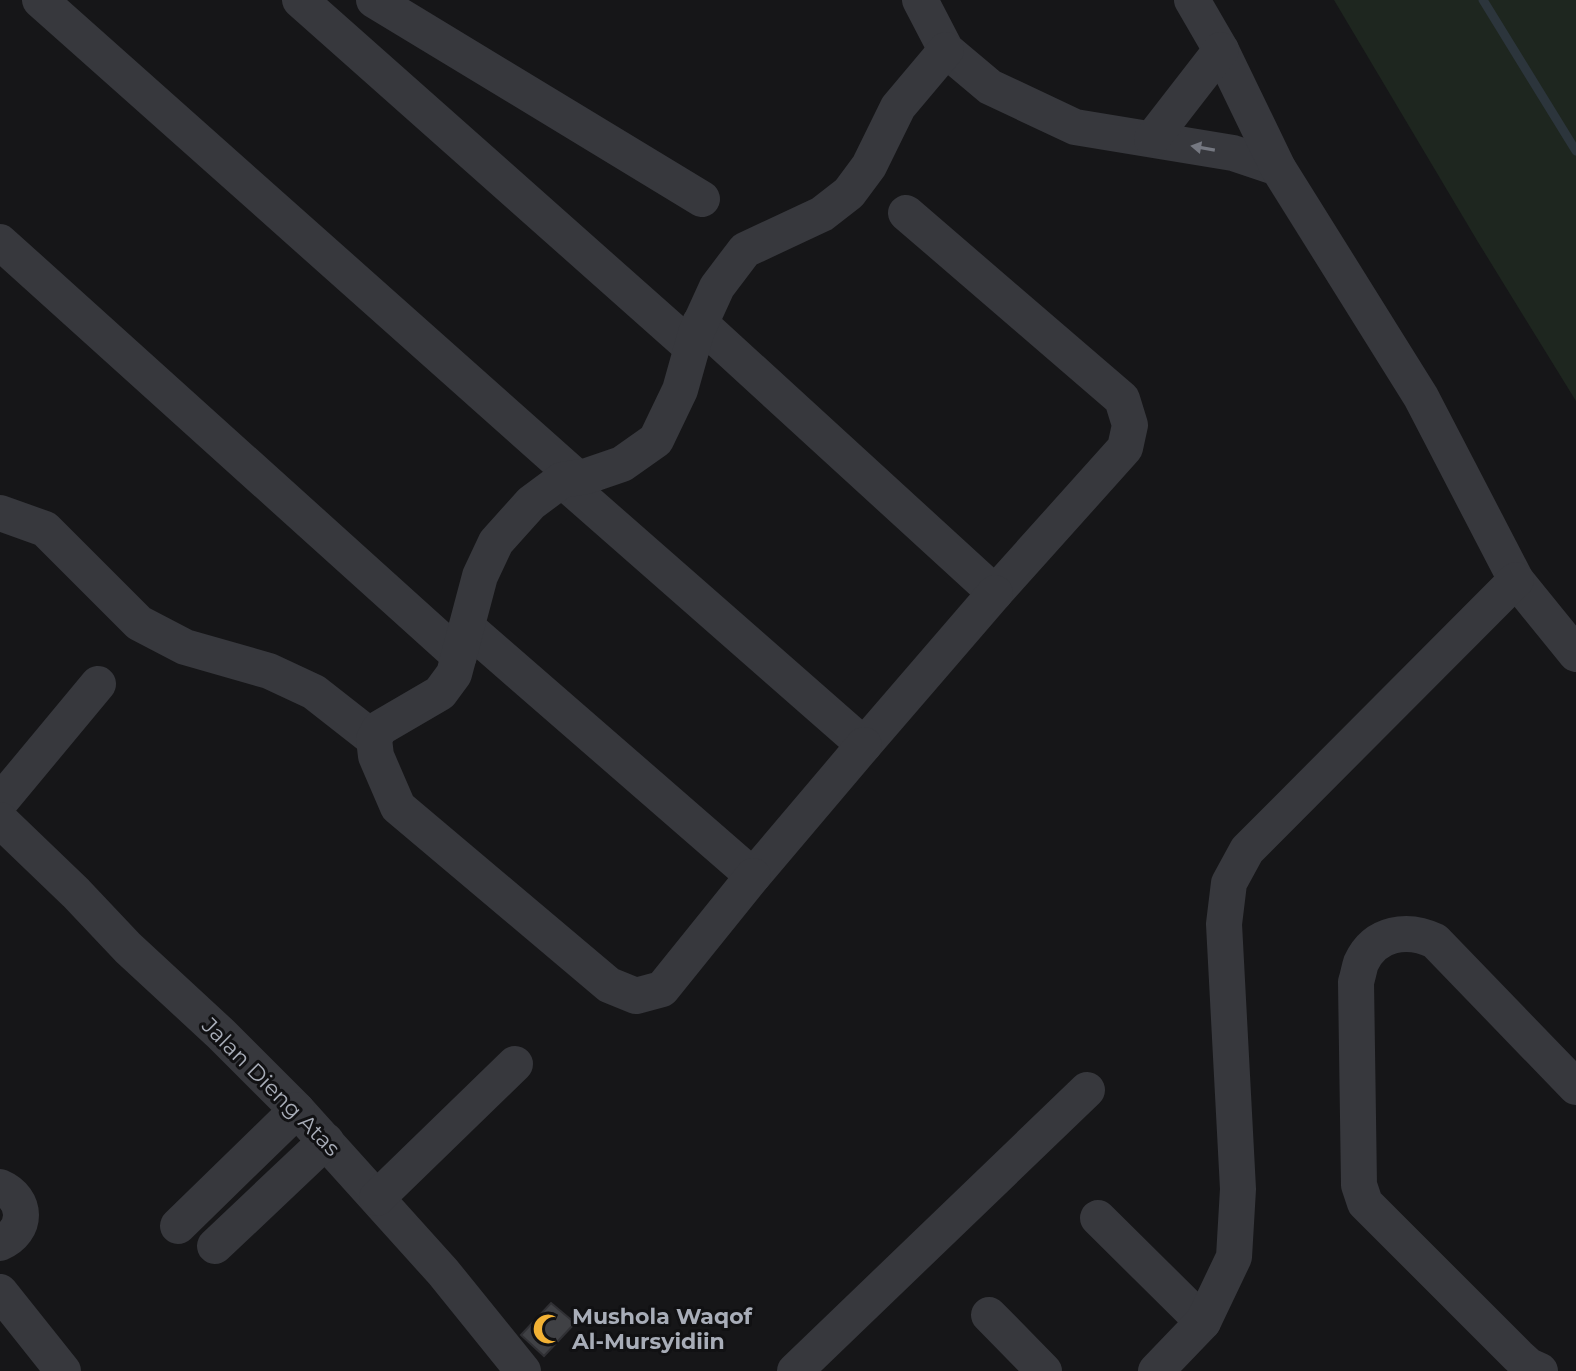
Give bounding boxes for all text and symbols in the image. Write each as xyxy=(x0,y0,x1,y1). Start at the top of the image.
one-way arrow xyxy=(1190,141,1215,153)
street label: Jalan Dieng Atas xyxy=(196,1012,346,1162)
place label: Mushola Waqof Al-Mursyidiin xyxy=(571,1303,754,1355)
mosque icon: Mushola Waqof Al-Mursyidiin xyxy=(531,1312,565,1346)

